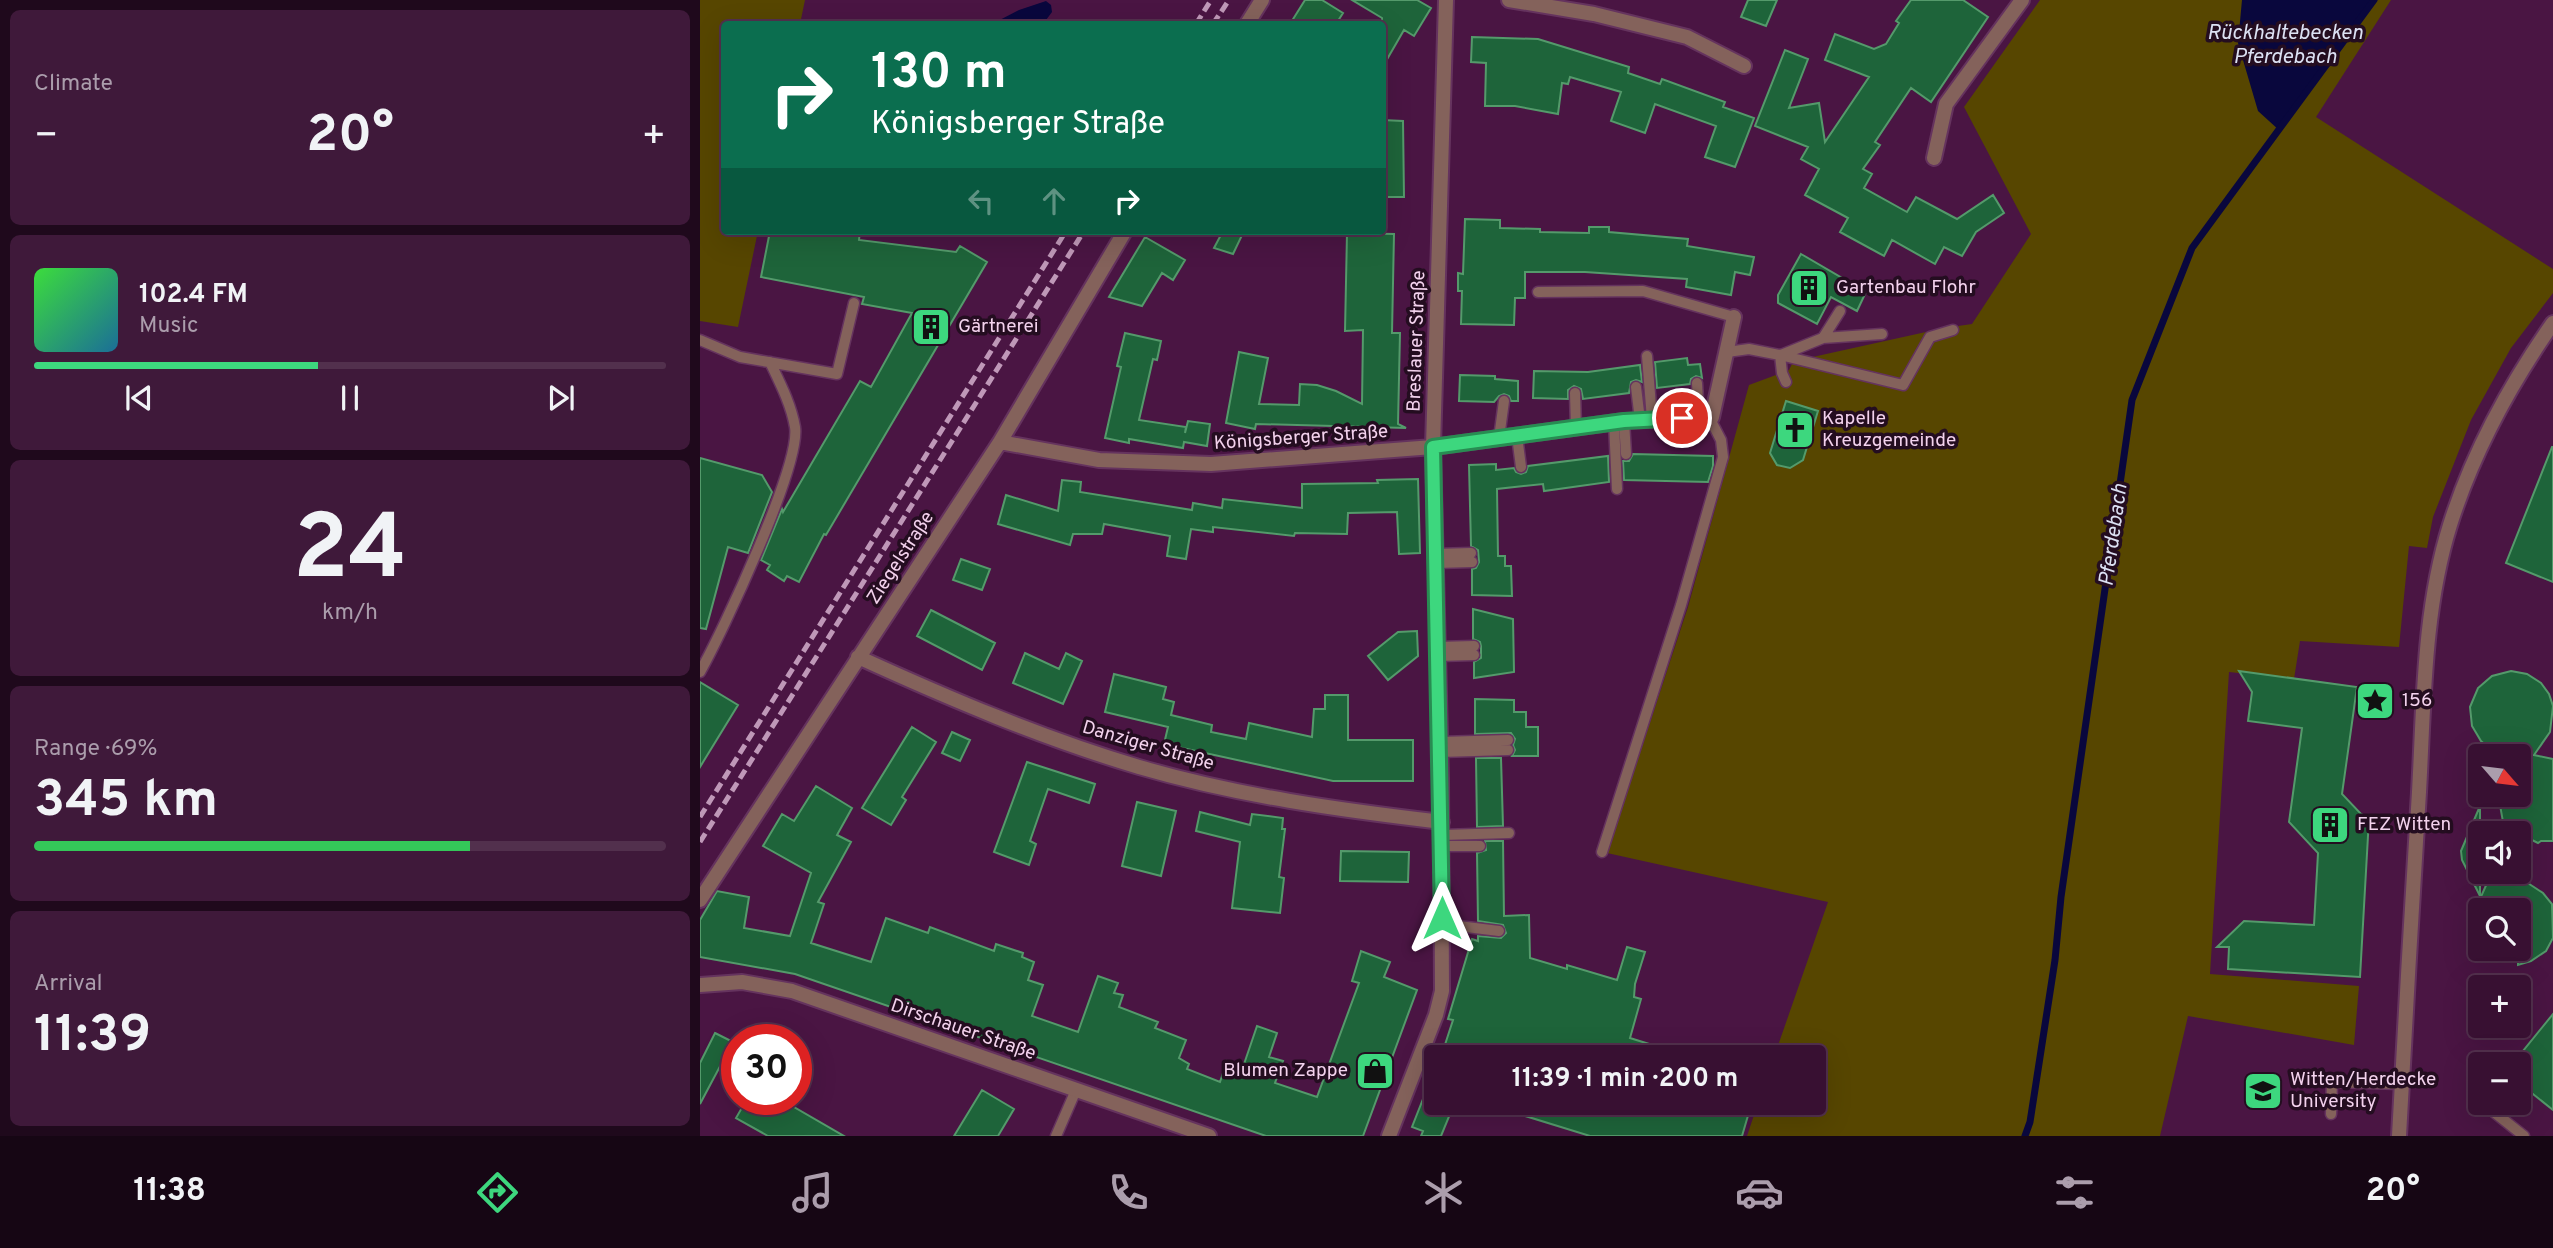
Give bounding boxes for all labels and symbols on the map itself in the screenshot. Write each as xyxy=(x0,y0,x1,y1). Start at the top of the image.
water label: Rückhaltebecken Pferdebach xyxy=(2207,20,2364,71)
building icon: Gartenbau Flohr xyxy=(1788,267,1830,309)
street label: Breslauer Straße xyxy=(1403,270,1431,412)
place label: Gartenbau Flohr xyxy=(1836,276,1976,300)
building icon: Gärtnerei xyxy=(910,306,952,348)
place label: Gärtnerei xyxy=(958,315,1039,339)
pin xyxy=(1652,388,1712,448)
place label: Kapelle Kreuzgemeinde xyxy=(1822,407,1956,453)
church icon: Kapelle Kreuzgemeinde xyxy=(1774,409,1816,451)
street label: Königsberger Straße xyxy=(1213,420,1389,456)
water label: Pferdebach xyxy=(2093,481,2135,588)
street label: Ziegelstraße xyxy=(862,507,940,609)
place icon: 156 xyxy=(2354,680,2396,722)
place label: 156 xyxy=(2402,689,2432,713)
street label: Danziger Straße xyxy=(1079,716,1217,776)
north arrow xyxy=(2468,744,2530,807)
building icon: FEZ Witten xyxy=(2309,804,2351,846)
place label: FEZ Witten xyxy=(2357,813,2451,837)
position arrow xyxy=(1405,881,1479,955)
street label: Dirschauer Straße xyxy=(887,994,1039,1066)
speed limit sign: 30 xyxy=(721,1024,812,1115)
shop icon: Blumen Zappe xyxy=(1354,1050,1396,1092)
place label: Blumen Zappe xyxy=(1223,1059,1348,1083)
place label: Witten/Herdecke University xyxy=(2290,1068,2436,1114)
school or university icon: Witten/Herdecke University xyxy=(2242,1070,2284,1112)

